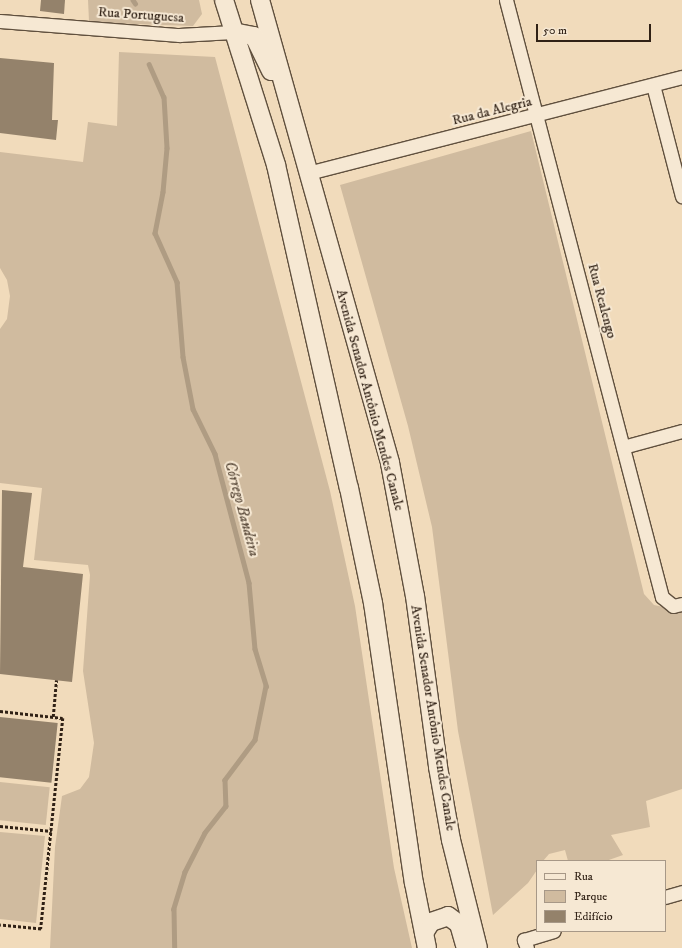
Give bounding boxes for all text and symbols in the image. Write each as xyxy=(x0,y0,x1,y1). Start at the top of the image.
street label: Rua Portuguesa xyxy=(97,4,185,26)
scale bar xyxy=(538,16,653,42)
text: 50 m xyxy=(543,23,567,38)
street label: Rua da Alegria xyxy=(450,93,534,129)
street label: Rua Realengo xyxy=(584,262,620,340)
street label: Avenida Senador Antônio Mendes Canale xyxy=(332,287,408,513)
water label: Córrego Bandeira xyxy=(221,459,263,559)
street label: Avenida Senador Antônio Mendes Canale xyxy=(407,604,459,832)
legend xyxy=(536,860,666,932)
text: Rua xyxy=(574,869,593,884)
text: Parque xyxy=(574,889,607,904)
text: Edifício xyxy=(574,909,613,924)

